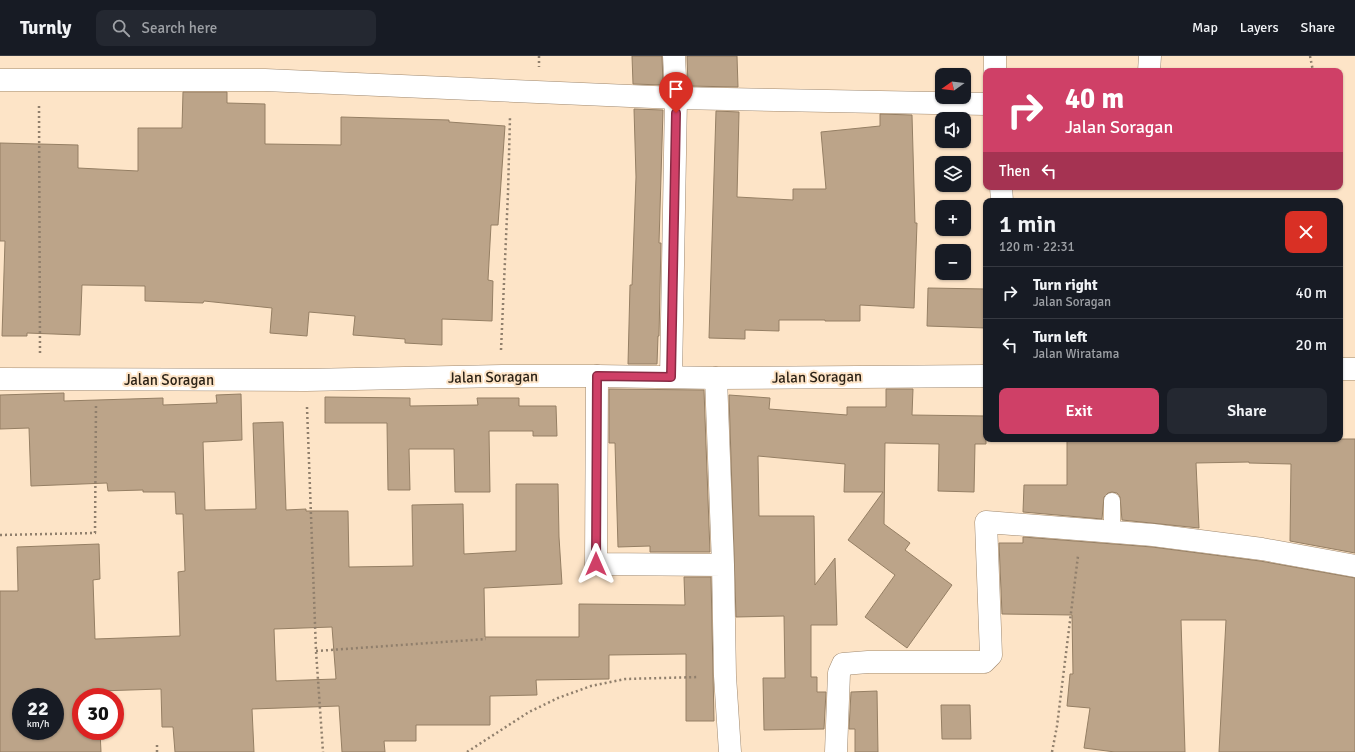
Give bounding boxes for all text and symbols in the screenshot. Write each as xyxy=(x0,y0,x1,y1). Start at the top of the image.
search box xyxy=(96,10,376,46)
text: Turnly xyxy=(20,16,72,40)
icon: search xyxy=(110,17,132,39)
text: Search here xyxy=(142,19,217,37)
text: Map xyxy=(1192,19,1218,36)
text: Layers xyxy=(1240,19,1279,36)
text: Share xyxy=(1301,19,1335,36)
north arrow xyxy=(935,68,971,104)
map controls xyxy=(935,68,971,280)
pin xyxy=(659,72,693,113)
icon: arrive xyxy=(665,78,687,100)
text: 40 m xyxy=(1065,82,1124,116)
icon: right xyxy=(999,84,1051,136)
button: sound xyxy=(935,112,971,148)
text: Jalan Soragan xyxy=(1065,116,1173,138)
button: layers xyxy=(935,156,971,192)
icon: left xyxy=(1038,160,1060,182)
text: Then xyxy=(999,162,1030,180)
button: + xyxy=(935,200,971,236)
text: 1 min xyxy=(999,209,1056,239)
button: close xyxy=(1285,211,1327,253)
text: 120 m · 22:31 xyxy=(999,239,1075,255)
button: − xyxy=(935,244,971,280)
text: Turn right xyxy=(1033,276,1098,294)
icon: right xyxy=(999,282,1021,304)
text: 40 m xyxy=(1296,284,1327,302)
text: Jalan Soragan xyxy=(1033,294,1111,310)
text: Turn left xyxy=(1033,328,1087,346)
icon: left xyxy=(999,334,1021,356)
text: 20 m xyxy=(1296,336,1327,354)
text: Jalan Wiratama xyxy=(1033,346,1119,362)
street label: Jalan Soragan xyxy=(448,367,538,387)
street label: Jalan Soragan xyxy=(772,367,862,387)
street label: Jalan Soragan xyxy=(124,371,214,389)
button: Exit xyxy=(999,388,1159,434)
button: Share xyxy=(1167,388,1327,434)
position arrow xyxy=(575,543,617,585)
speed limit sign: 30 xyxy=(72,688,124,740)
text: 22 xyxy=(27,696,49,721)
text: km/h xyxy=(27,718,49,730)

